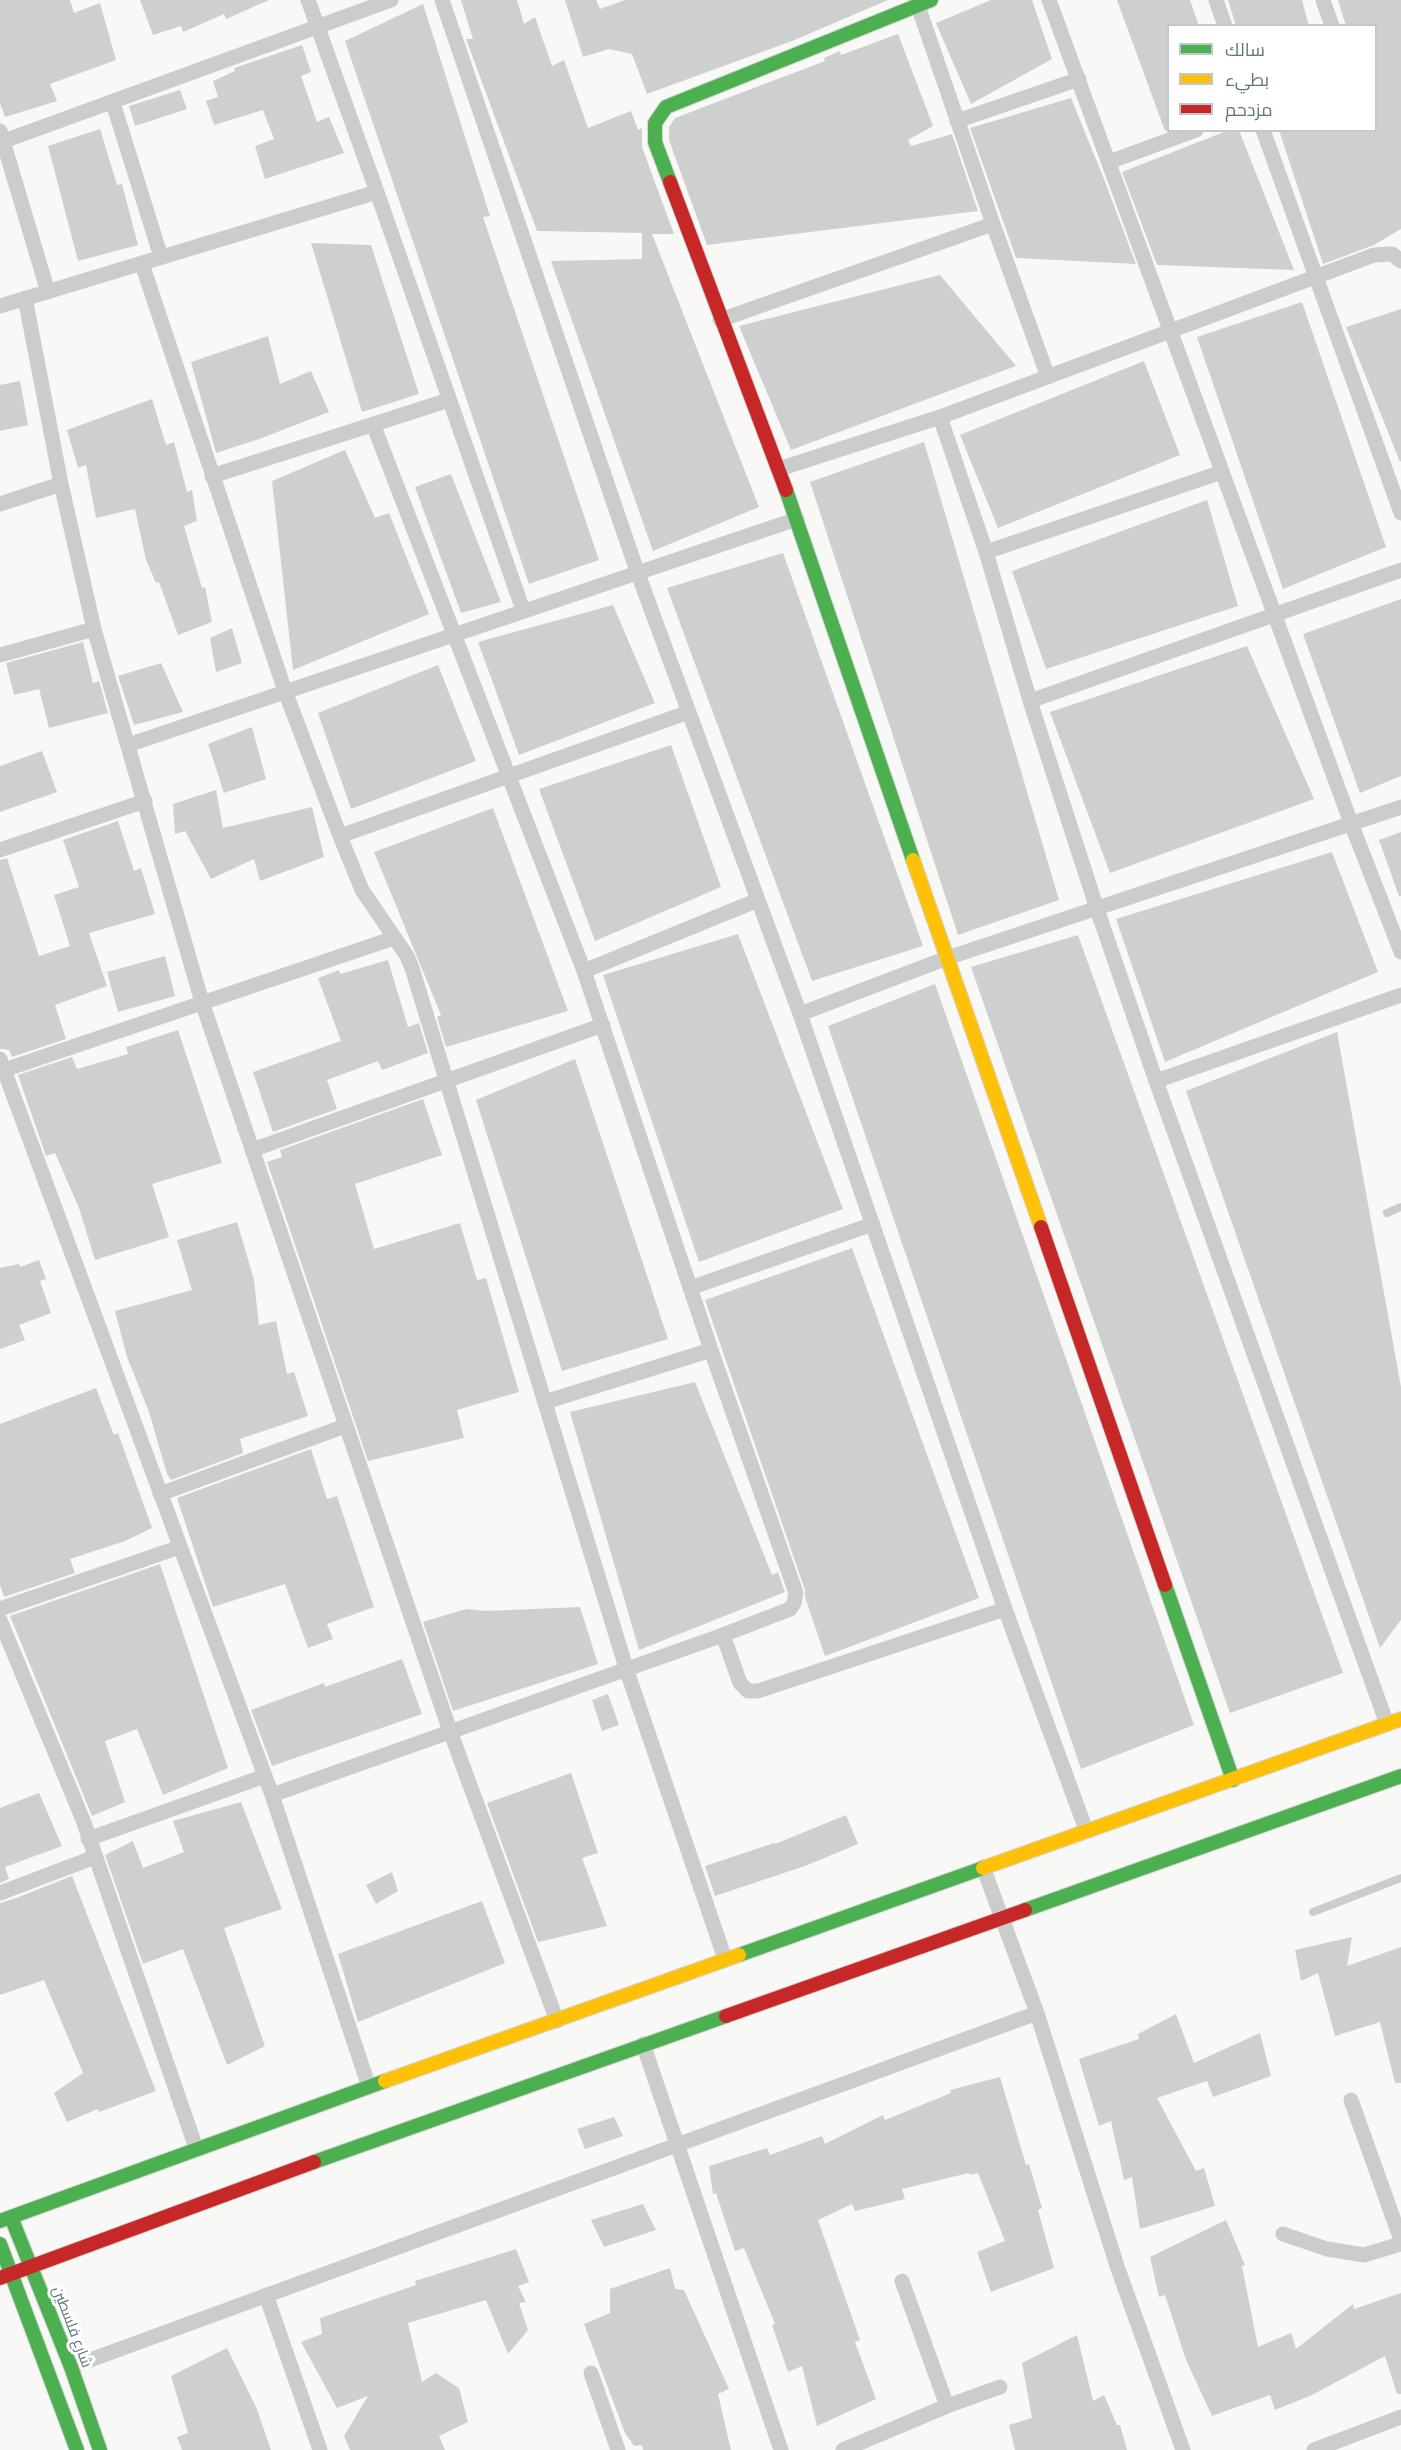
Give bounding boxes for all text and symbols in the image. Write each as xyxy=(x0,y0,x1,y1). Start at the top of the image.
legend xyxy=(1167,24,1377,132)
text: سالك xyxy=(1225,39,1265,61)
text: بطيء xyxy=(1225,69,1269,91)
text: مزدحم xyxy=(1225,99,1273,121)
street label: شارع فلسطين xyxy=(48,2284,96,2370)

